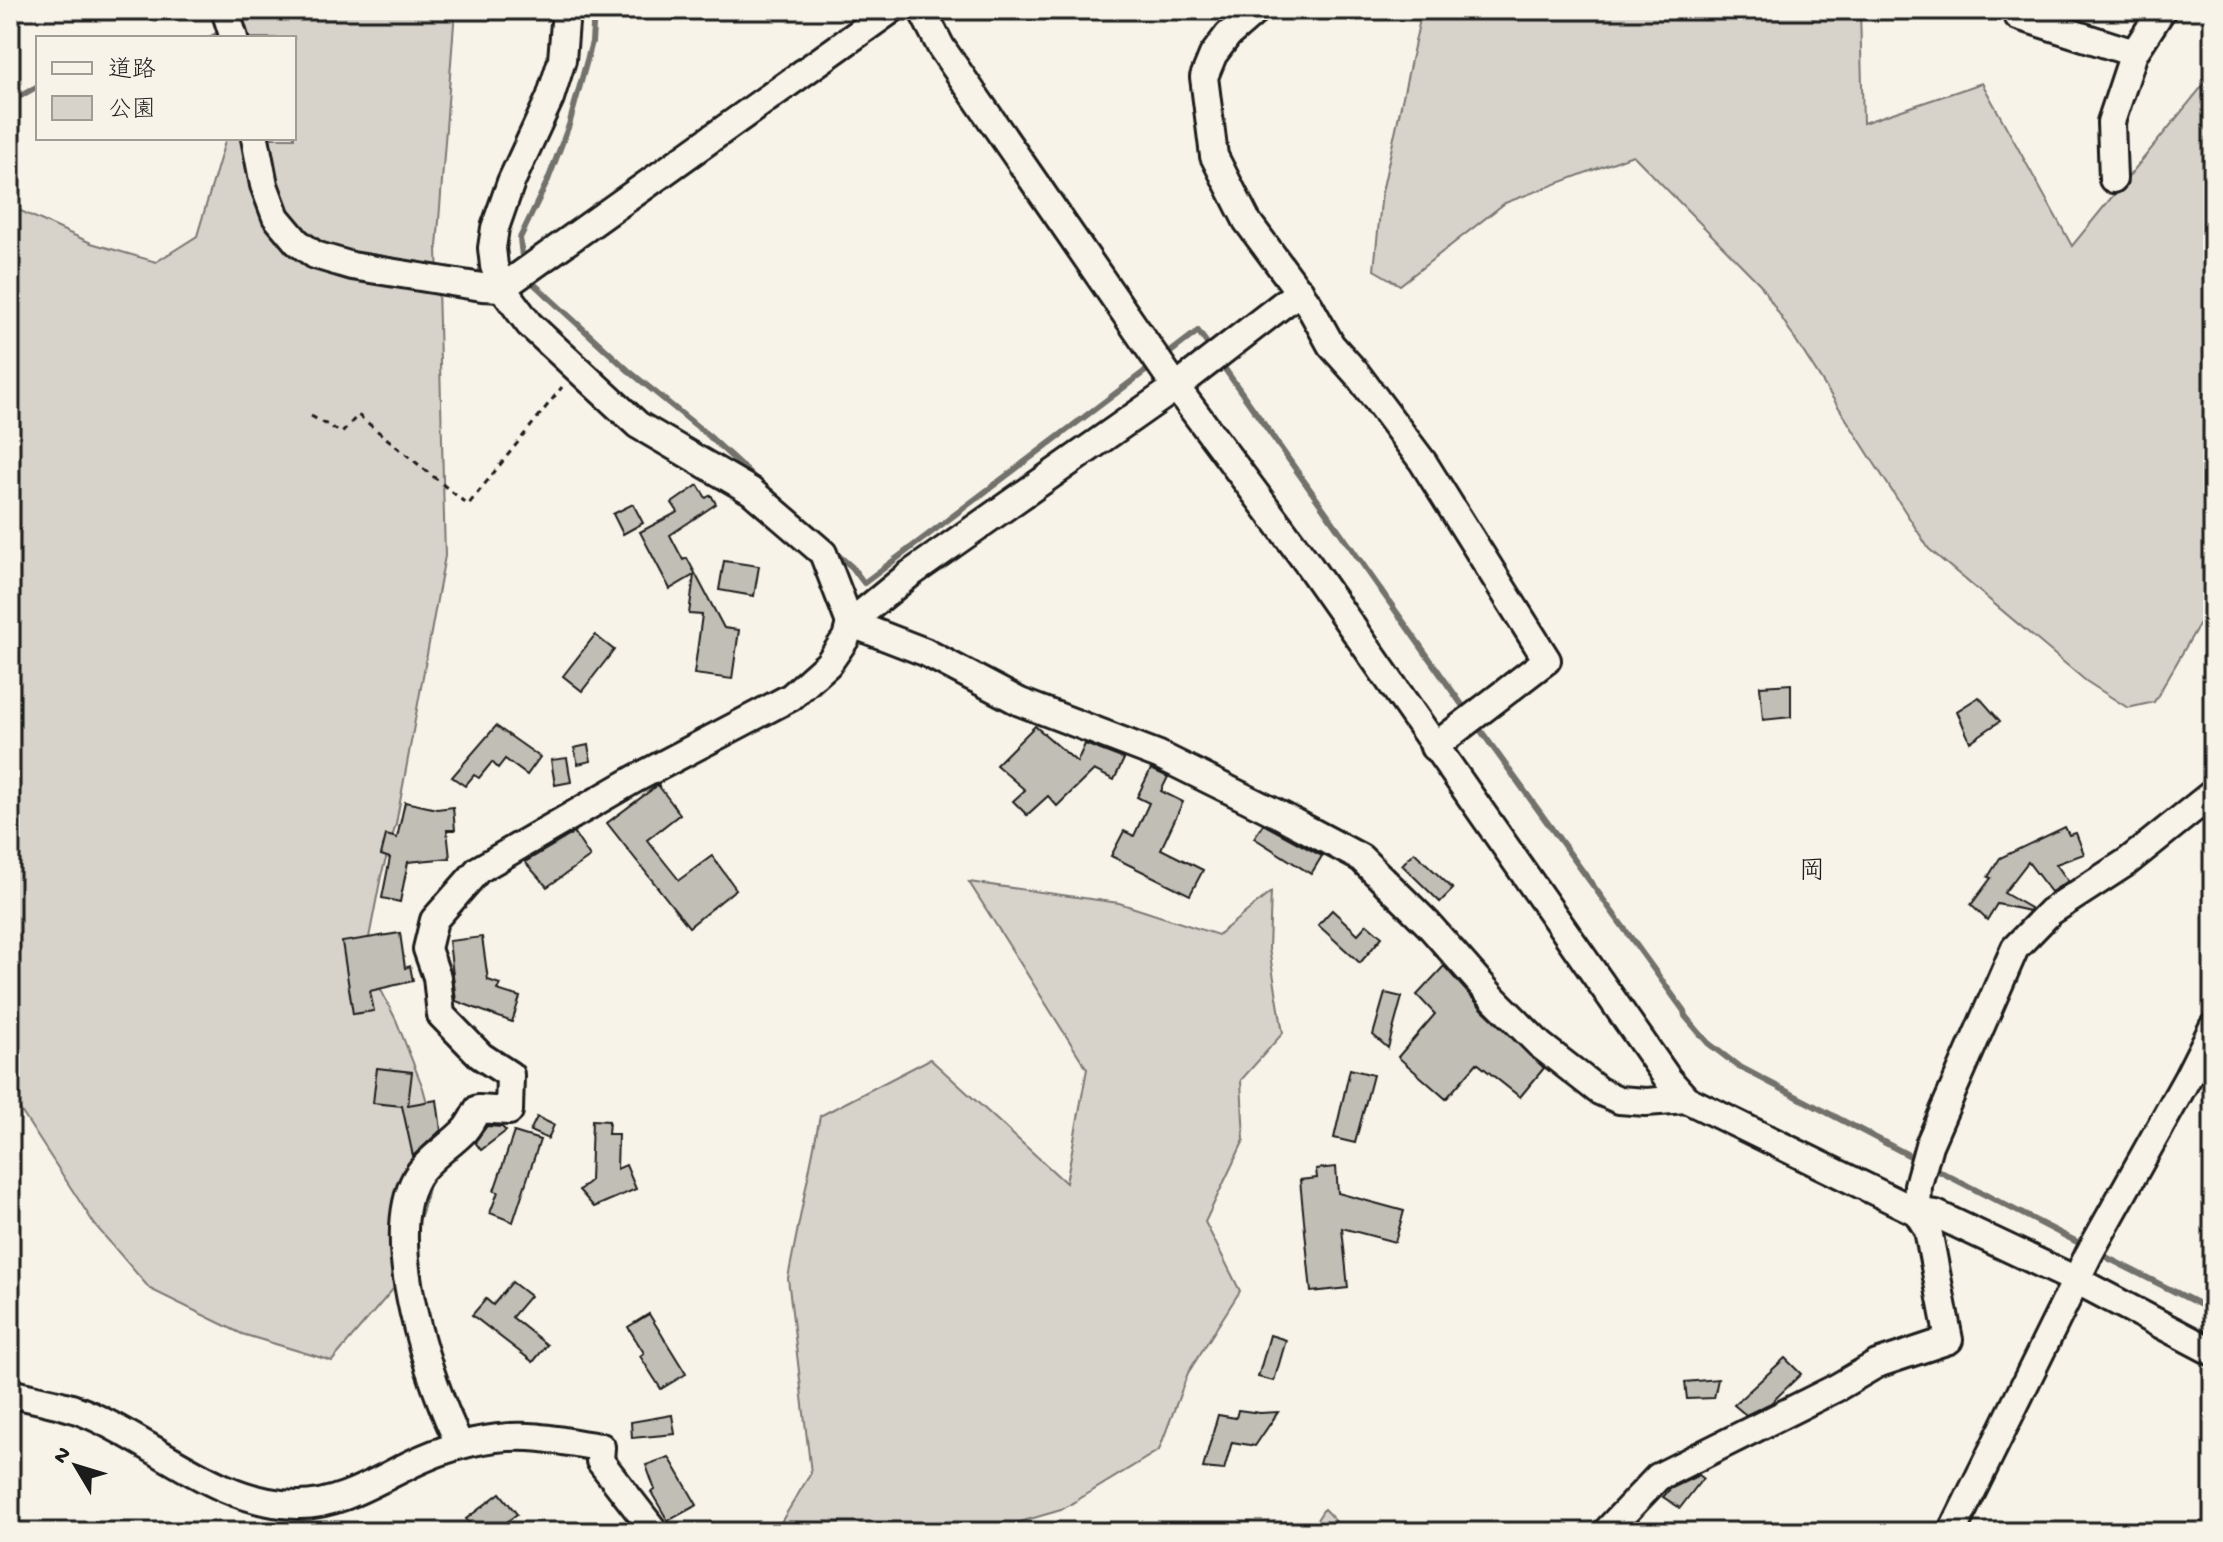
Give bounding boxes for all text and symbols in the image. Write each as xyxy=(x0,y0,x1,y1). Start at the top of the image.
legend xyxy=(36,36,296,140)
text: 道路 xyxy=(108,56,156,86)
text: 公園 xyxy=(108,97,156,126)
district label: 岡 xyxy=(1799,858,1825,889)
north arrow xyxy=(36,1426,116,1506)
text: N xyxy=(49,1442,78,1470)

